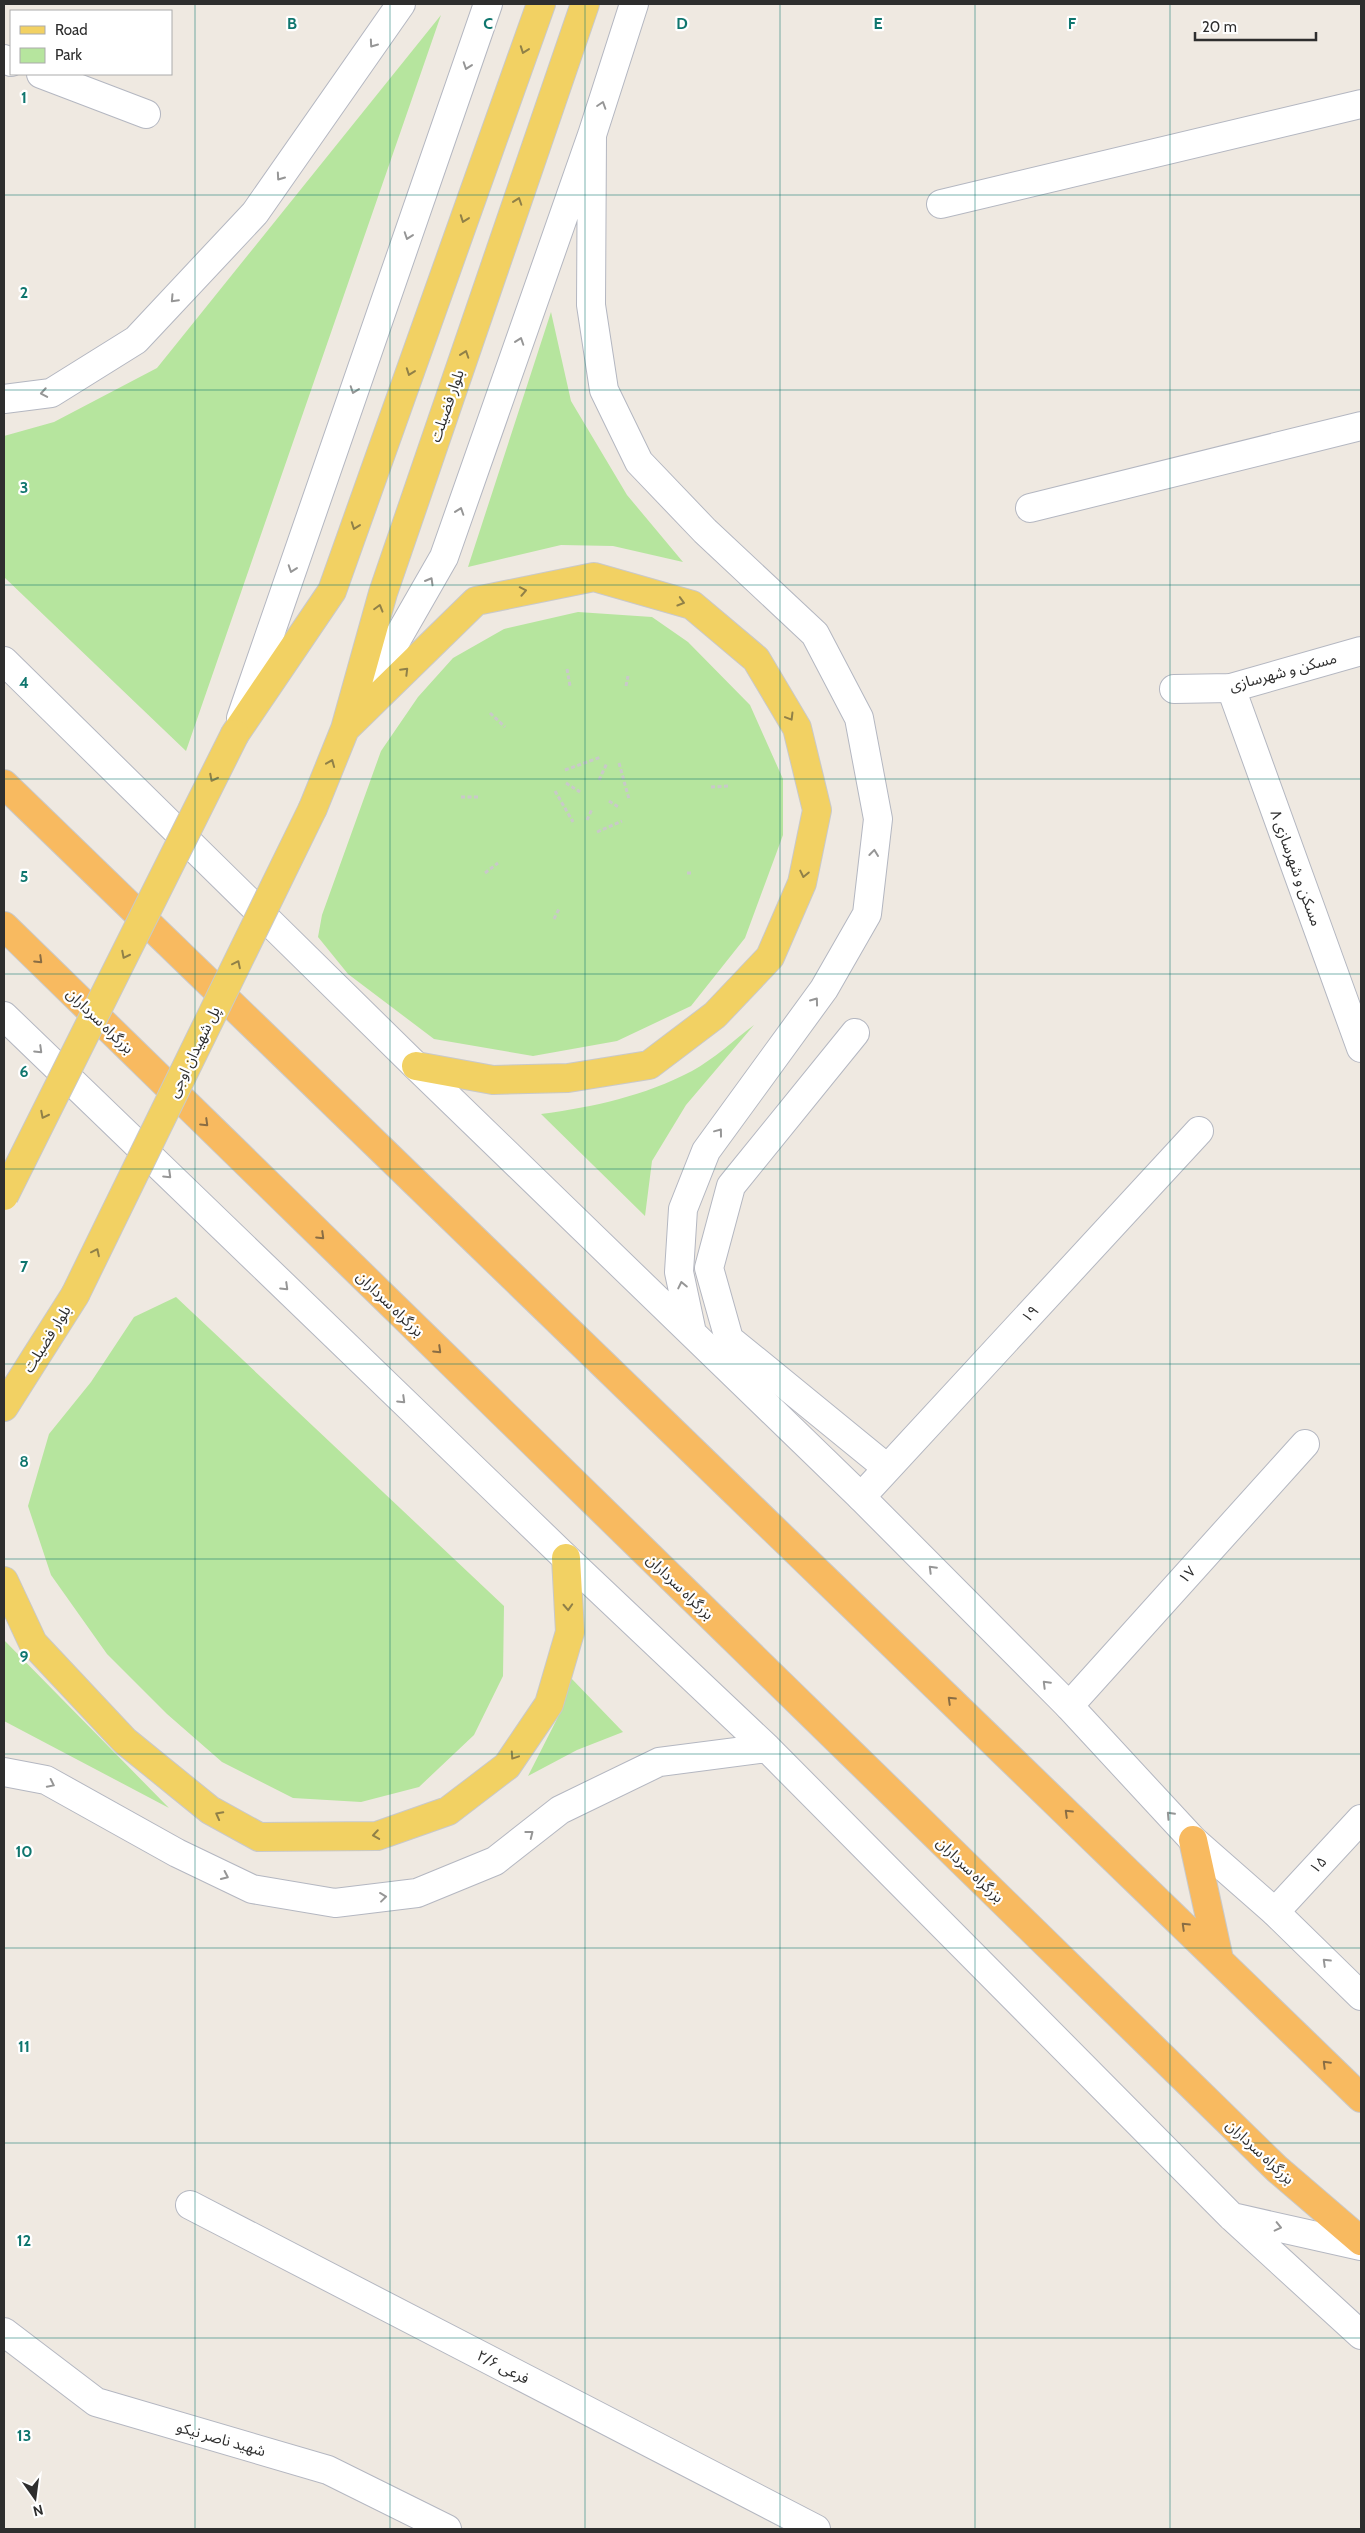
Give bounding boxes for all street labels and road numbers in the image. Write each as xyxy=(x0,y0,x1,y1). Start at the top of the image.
street label: بلوار فضیلت xyxy=(426,367,468,445)
street label: مسکن و شهرسازی xyxy=(1227,649,1339,695)
street label: مسکن و شهرسازی ۸ xyxy=(1267,807,1325,929)
street label: بزرگراه سرداران xyxy=(63,984,137,1058)
street label: پل شهیدان اوجی xyxy=(164,1004,225,1101)
street label: بزرگراه سرداران xyxy=(353,1267,427,1341)
street label: بلوار فضیلت xyxy=(19,1302,75,1376)
street label: ۱۹ xyxy=(1018,1302,1042,1326)
street label: بزرگراه سرداران xyxy=(643,1550,717,1624)
street label: ۱۷ xyxy=(1175,1562,1200,1587)
street label: بزرگراه سرداران xyxy=(933,1833,1007,1907)
street label: ۱۵ xyxy=(1306,1853,1330,1877)
street label: بزرگراه سرداران xyxy=(1222,2116,1298,2188)
street label: فرعی ۲/۶ xyxy=(474,2346,532,2388)
street label: شهید ناصر نیکو xyxy=(174,2418,268,2460)

